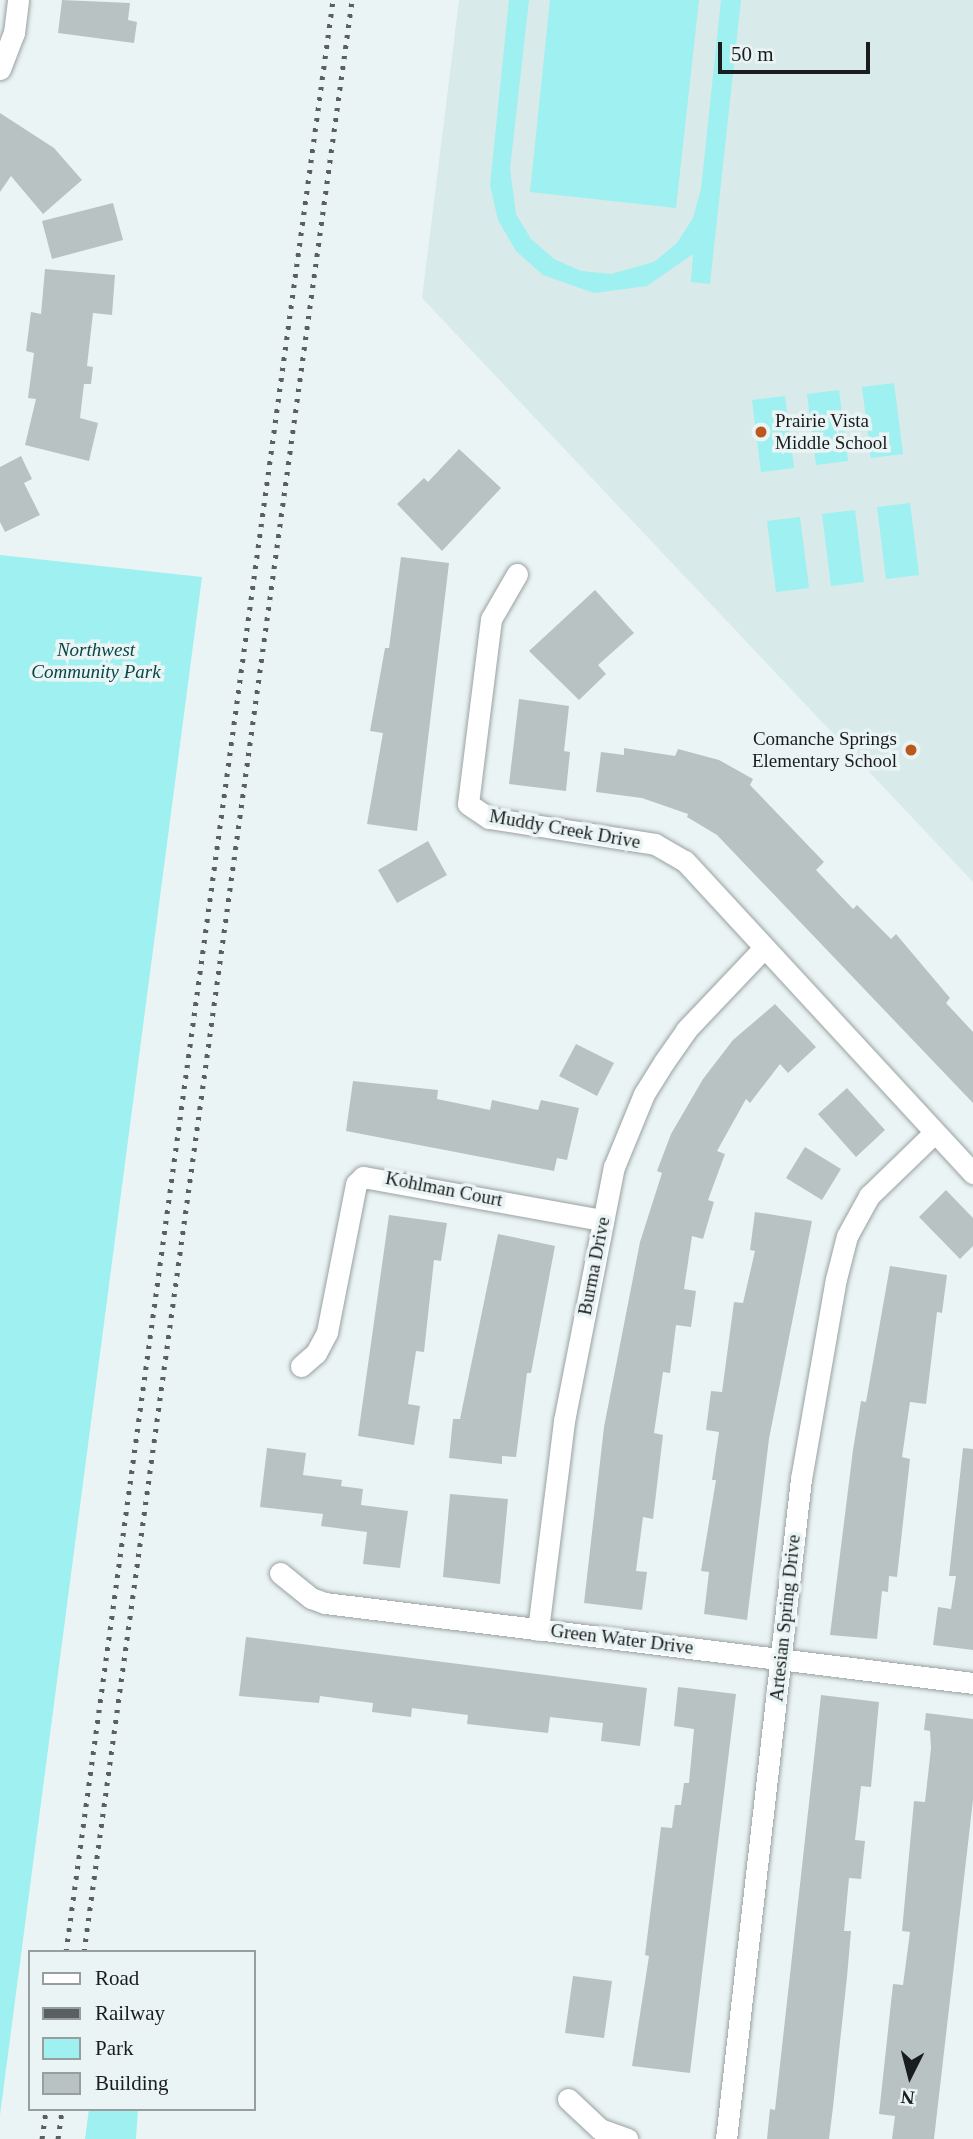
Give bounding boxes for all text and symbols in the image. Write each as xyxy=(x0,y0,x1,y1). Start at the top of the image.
scale bar xyxy=(721,28,873,72)
text: 50 m xyxy=(731,42,774,66)
place label: Prairie Vista Middle School xyxy=(775,410,887,454)
marker: Prairie Vista Middle School xyxy=(753,424,769,440)
park label: Northwest Community Park xyxy=(31,639,161,683)
place label: Comanche Springs Elementary School xyxy=(752,728,897,772)
marker: Comanche Springs Elementary School xyxy=(903,742,919,758)
street label: Muddy Creek Drive xyxy=(488,804,642,854)
street label: Kohlman Court xyxy=(384,1166,504,1212)
street label: Burma Drive xyxy=(573,1215,615,1317)
street label: Artesian Spring Drive xyxy=(765,1533,805,1703)
street label: Green Water Drive xyxy=(549,1619,695,1659)
legend xyxy=(28,1950,256,2111)
text: Road xyxy=(95,1966,139,1990)
text: Railway xyxy=(95,2001,165,2025)
text: Park xyxy=(95,2036,134,2060)
north arrow xyxy=(875,2041,945,2111)
text: Building xyxy=(95,2071,169,2095)
text: N xyxy=(900,2086,916,2109)

